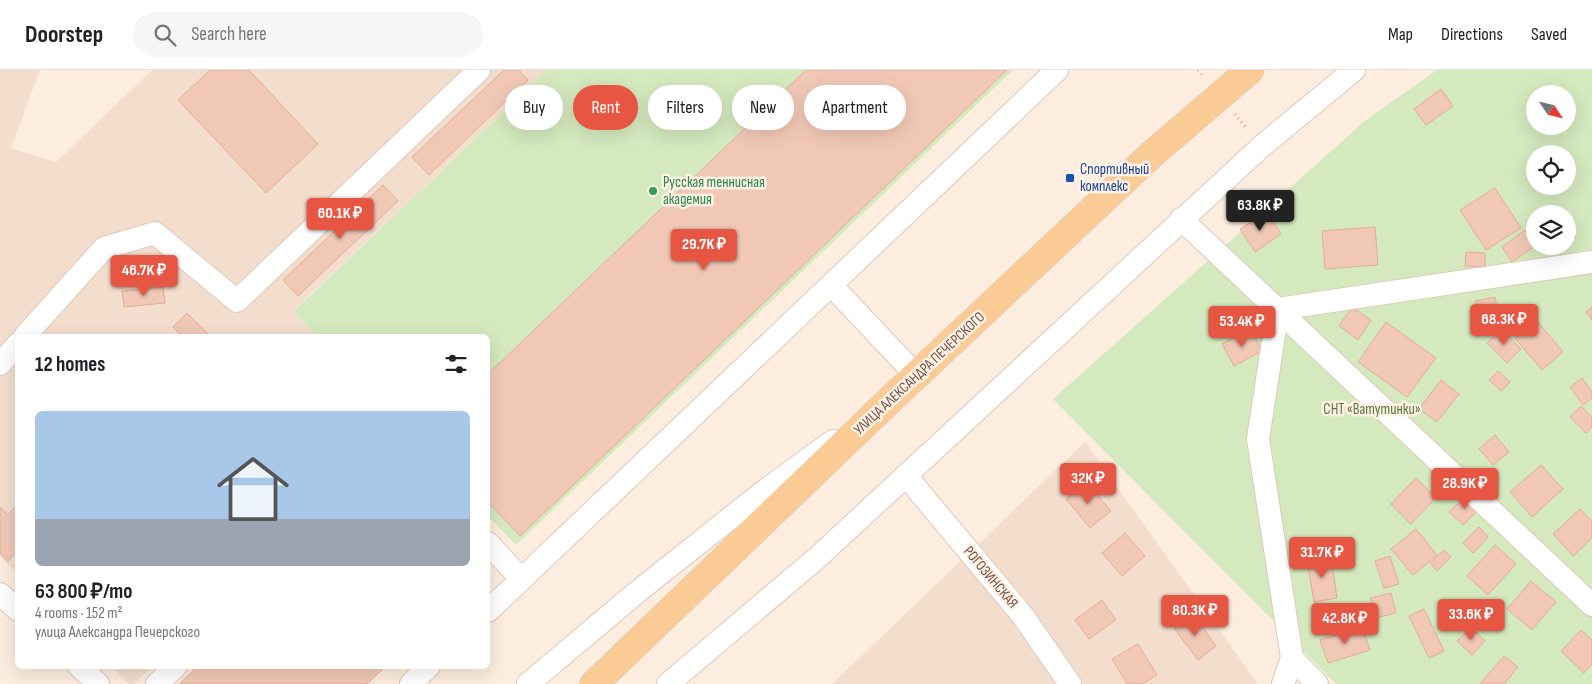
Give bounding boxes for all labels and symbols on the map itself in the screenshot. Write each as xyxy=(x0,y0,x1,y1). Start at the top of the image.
north arrow xyxy=(1526,85,1576,135)
place label: Спортивный комплекс xyxy=(1080,160,1149,196)
marker: Спортивный комплекс xyxy=(1064,172,1076,184)
place label: Русская теннисная академия xyxy=(663,173,765,209)
marker: Русская теннисная академия xyxy=(647,185,659,197)
pin: 63.8K ₽ xyxy=(1214,190,1306,232)
pin: 60.1K ₽ xyxy=(294,198,386,240)
pin: 29.7K ₽ xyxy=(658,228,750,271)
pin: 46.7K ₽ xyxy=(98,254,190,297)
pin: 68.3K ₽ xyxy=(1458,304,1550,346)
pin: 53.4K ₽ xyxy=(1196,306,1288,348)
street label: УЛИЦА АЛЕКСАНДРА ПЕЧЕРСКОГО xyxy=(850,308,989,439)
park label: СНТ «Ватутинки» xyxy=(1323,400,1421,419)
pin: 32K ₽ xyxy=(1053,462,1123,505)
pin: 28.9K ₽ xyxy=(1419,468,1511,510)
pin: 31.7K ₽ xyxy=(1276,536,1368,579)
street label: РОГОЗИНСКАЯ xyxy=(959,542,1022,612)
pin: 80.3K ₽ xyxy=(1149,594,1241,637)
pin: 33.6K ₽ xyxy=(1425,598,1517,641)
pin: 42.8K ₽ xyxy=(1299,602,1391,645)

